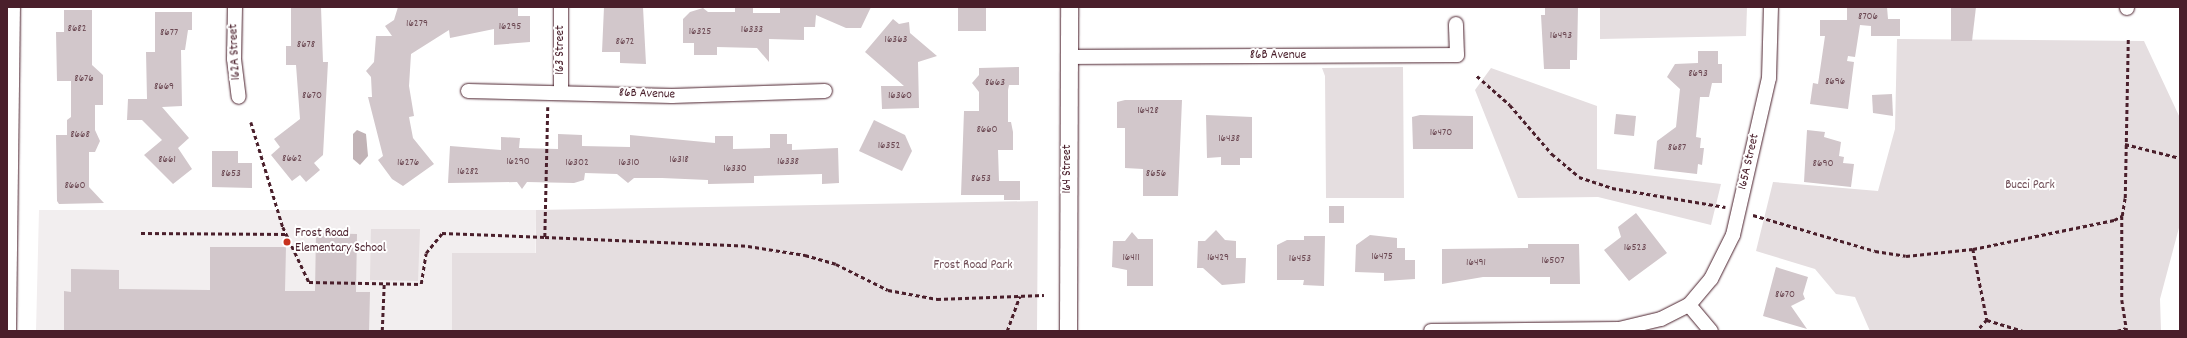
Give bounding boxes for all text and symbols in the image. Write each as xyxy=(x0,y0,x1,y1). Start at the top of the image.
house number: 8706 xyxy=(1858,10,1878,24)
house number: 16279 xyxy=(406,17,428,31)
house number: 16295 xyxy=(499,20,521,34)
house number: 8682 xyxy=(67,22,87,36)
street label: 162A Street xyxy=(227,23,245,81)
house number: 16333 xyxy=(741,23,763,37)
street label: 163 Street xyxy=(553,25,569,75)
house number: 16325 xyxy=(689,25,711,39)
house number: 8677 xyxy=(160,26,178,40)
house number: 16493 xyxy=(1550,29,1572,43)
house number: 16363 xyxy=(885,33,907,47)
house number: 8672 xyxy=(616,35,634,49)
house number: 8678 xyxy=(297,38,315,52)
street label: 86B Avenue xyxy=(1250,48,1306,64)
house number: 8693 xyxy=(1688,67,1708,81)
house number: 8676 xyxy=(74,72,94,86)
house number: 8696 xyxy=(1825,75,1845,89)
house number: 8663 xyxy=(985,76,1005,90)
house number: 8669 xyxy=(154,80,174,94)
street label: 86B Avenue xyxy=(619,86,675,104)
house number: 8670 xyxy=(302,89,322,103)
house number: 16360 xyxy=(888,89,912,103)
house number: 16428 xyxy=(1137,104,1159,118)
house number: 8660 xyxy=(976,123,998,137)
house number: 16470 xyxy=(1430,126,1452,140)
house number: 8668 xyxy=(70,128,90,142)
house number: 16438 xyxy=(1218,132,1240,146)
street label: 165A Street xyxy=(1736,133,1764,191)
house number: 16352 xyxy=(878,139,900,153)
house number: 8687 xyxy=(1668,141,1686,155)
street label: 164 Street xyxy=(1060,144,1076,194)
house number: 8662 xyxy=(282,152,302,166)
house number: 8661 xyxy=(158,153,176,167)
house number: 16318 xyxy=(669,153,689,167)
house number: 16290 xyxy=(506,155,530,169)
house number: 16338 xyxy=(777,155,799,169)
house number: 16276 xyxy=(397,156,419,170)
house number: 16302 xyxy=(565,156,589,170)
house number: 16310 xyxy=(618,156,640,170)
house number: 8690 xyxy=(1813,157,1833,171)
house number: 16330 xyxy=(723,162,747,176)
house number: 16282 xyxy=(457,165,479,179)
house number: 8653 xyxy=(221,167,241,181)
house number: 8656 xyxy=(1146,167,1166,181)
house number: 8653 xyxy=(971,172,991,186)
park label: Bucci Park xyxy=(2005,178,2055,194)
house number: 8660 xyxy=(64,179,86,193)
place label: Frost Road Elementary School xyxy=(295,227,386,258)
marker: Frost Road Elementary School xyxy=(282,237,292,247)
house number: 16523 xyxy=(1624,241,1646,255)
house number: 16475 xyxy=(1371,250,1393,264)
house number: 16411 xyxy=(1122,251,1140,265)
house number: 16429 xyxy=(1207,251,1229,265)
house number: 16453 xyxy=(1289,252,1311,266)
house number: 16507 xyxy=(1541,254,1565,268)
house number: 16491 xyxy=(1466,256,1486,270)
park label: Frost Road Park xyxy=(933,258,1013,274)
house number: 8670 xyxy=(1775,288,1795,302)

